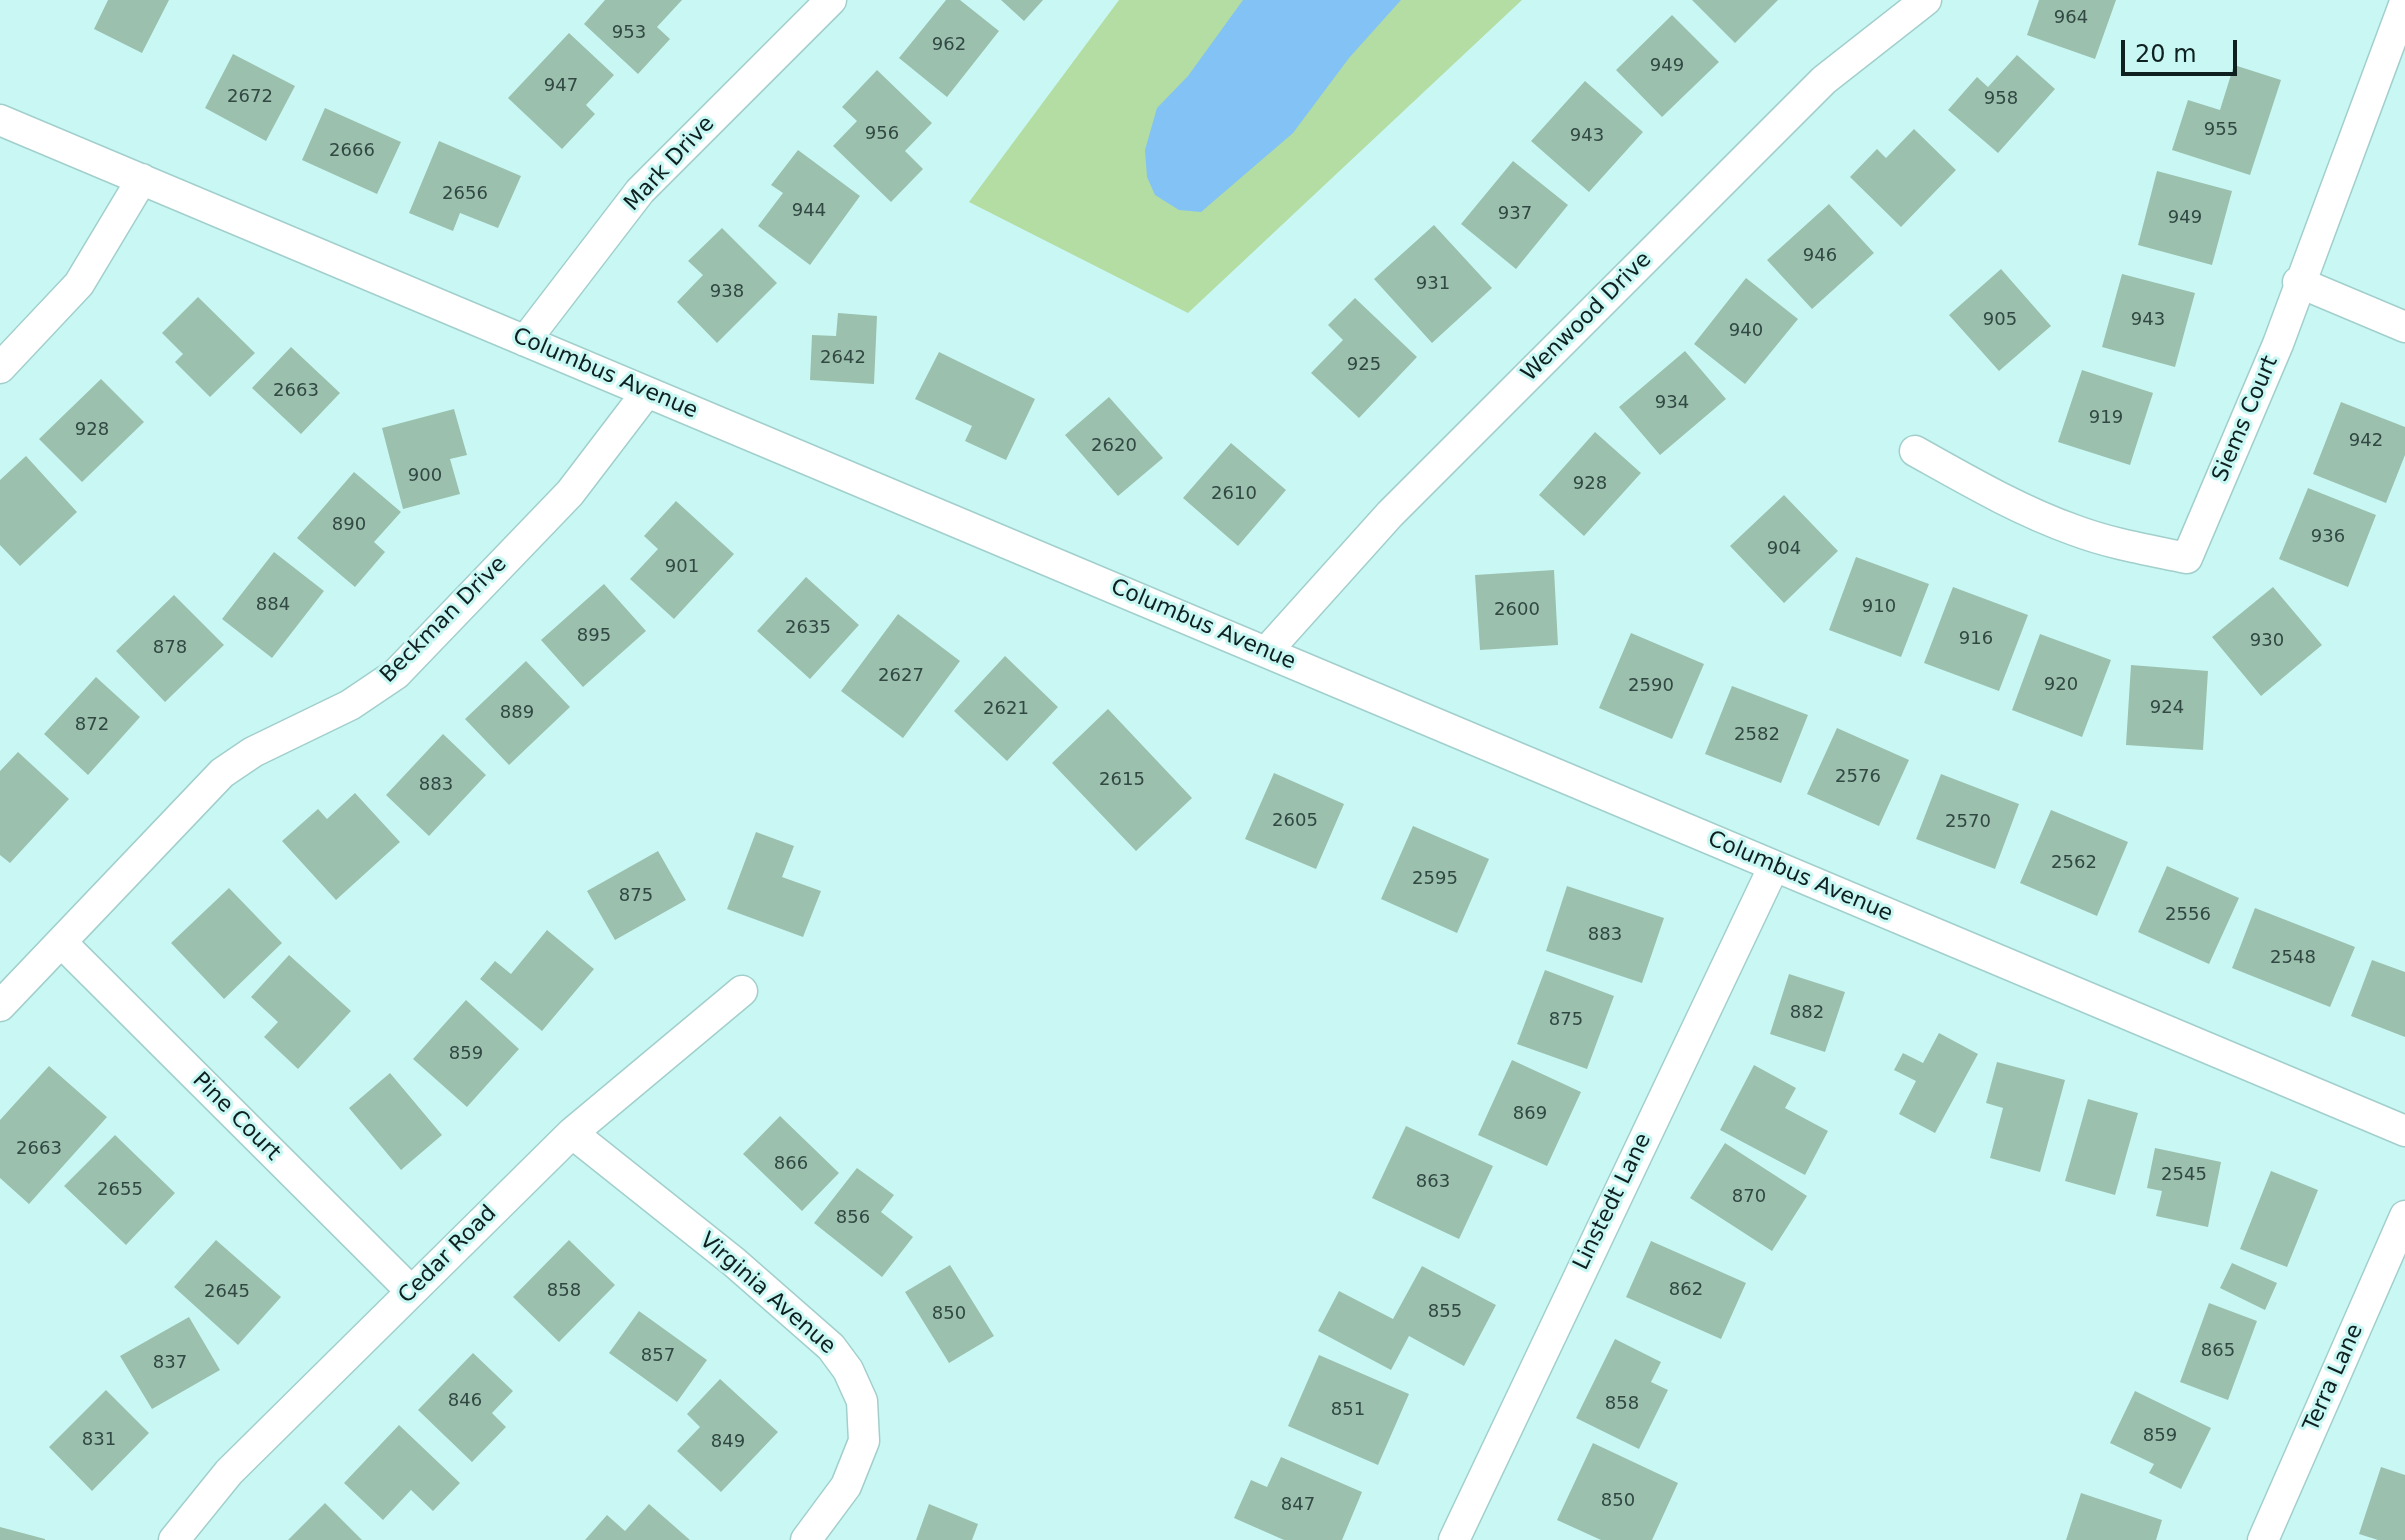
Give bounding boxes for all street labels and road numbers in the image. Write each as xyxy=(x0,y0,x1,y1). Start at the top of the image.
street label: Mark Drive xyxy=(619,111,721,217)
street label: Wenwood Drive xyxy=(1517,247,1657,387)
street label: Columbus Avenue xyxy=(509,323,701,425)
street label: Siems Court xyxy=(2208,352,2284,486)
street label: Beckman Drive xyxy=(375,551,513,689)
street label: Columbus Avenue xyxy=(1107,574,1299,676)
street label: Columbus Avenue xyxy=(1704,826,1896,928)
street label: Pine Court xyxy=(186,1067,286,1167)
street label: Linstedt Lane xyxy=(1569,1129,1657,1275)
street label: Cedar Road xyxy=(394,1201,502,1309)
street label: Virginia Avenue xyxy=(694,1228,840,1360)
street label: Terra Lane xyxy=(2299,1320,2369,1436)

